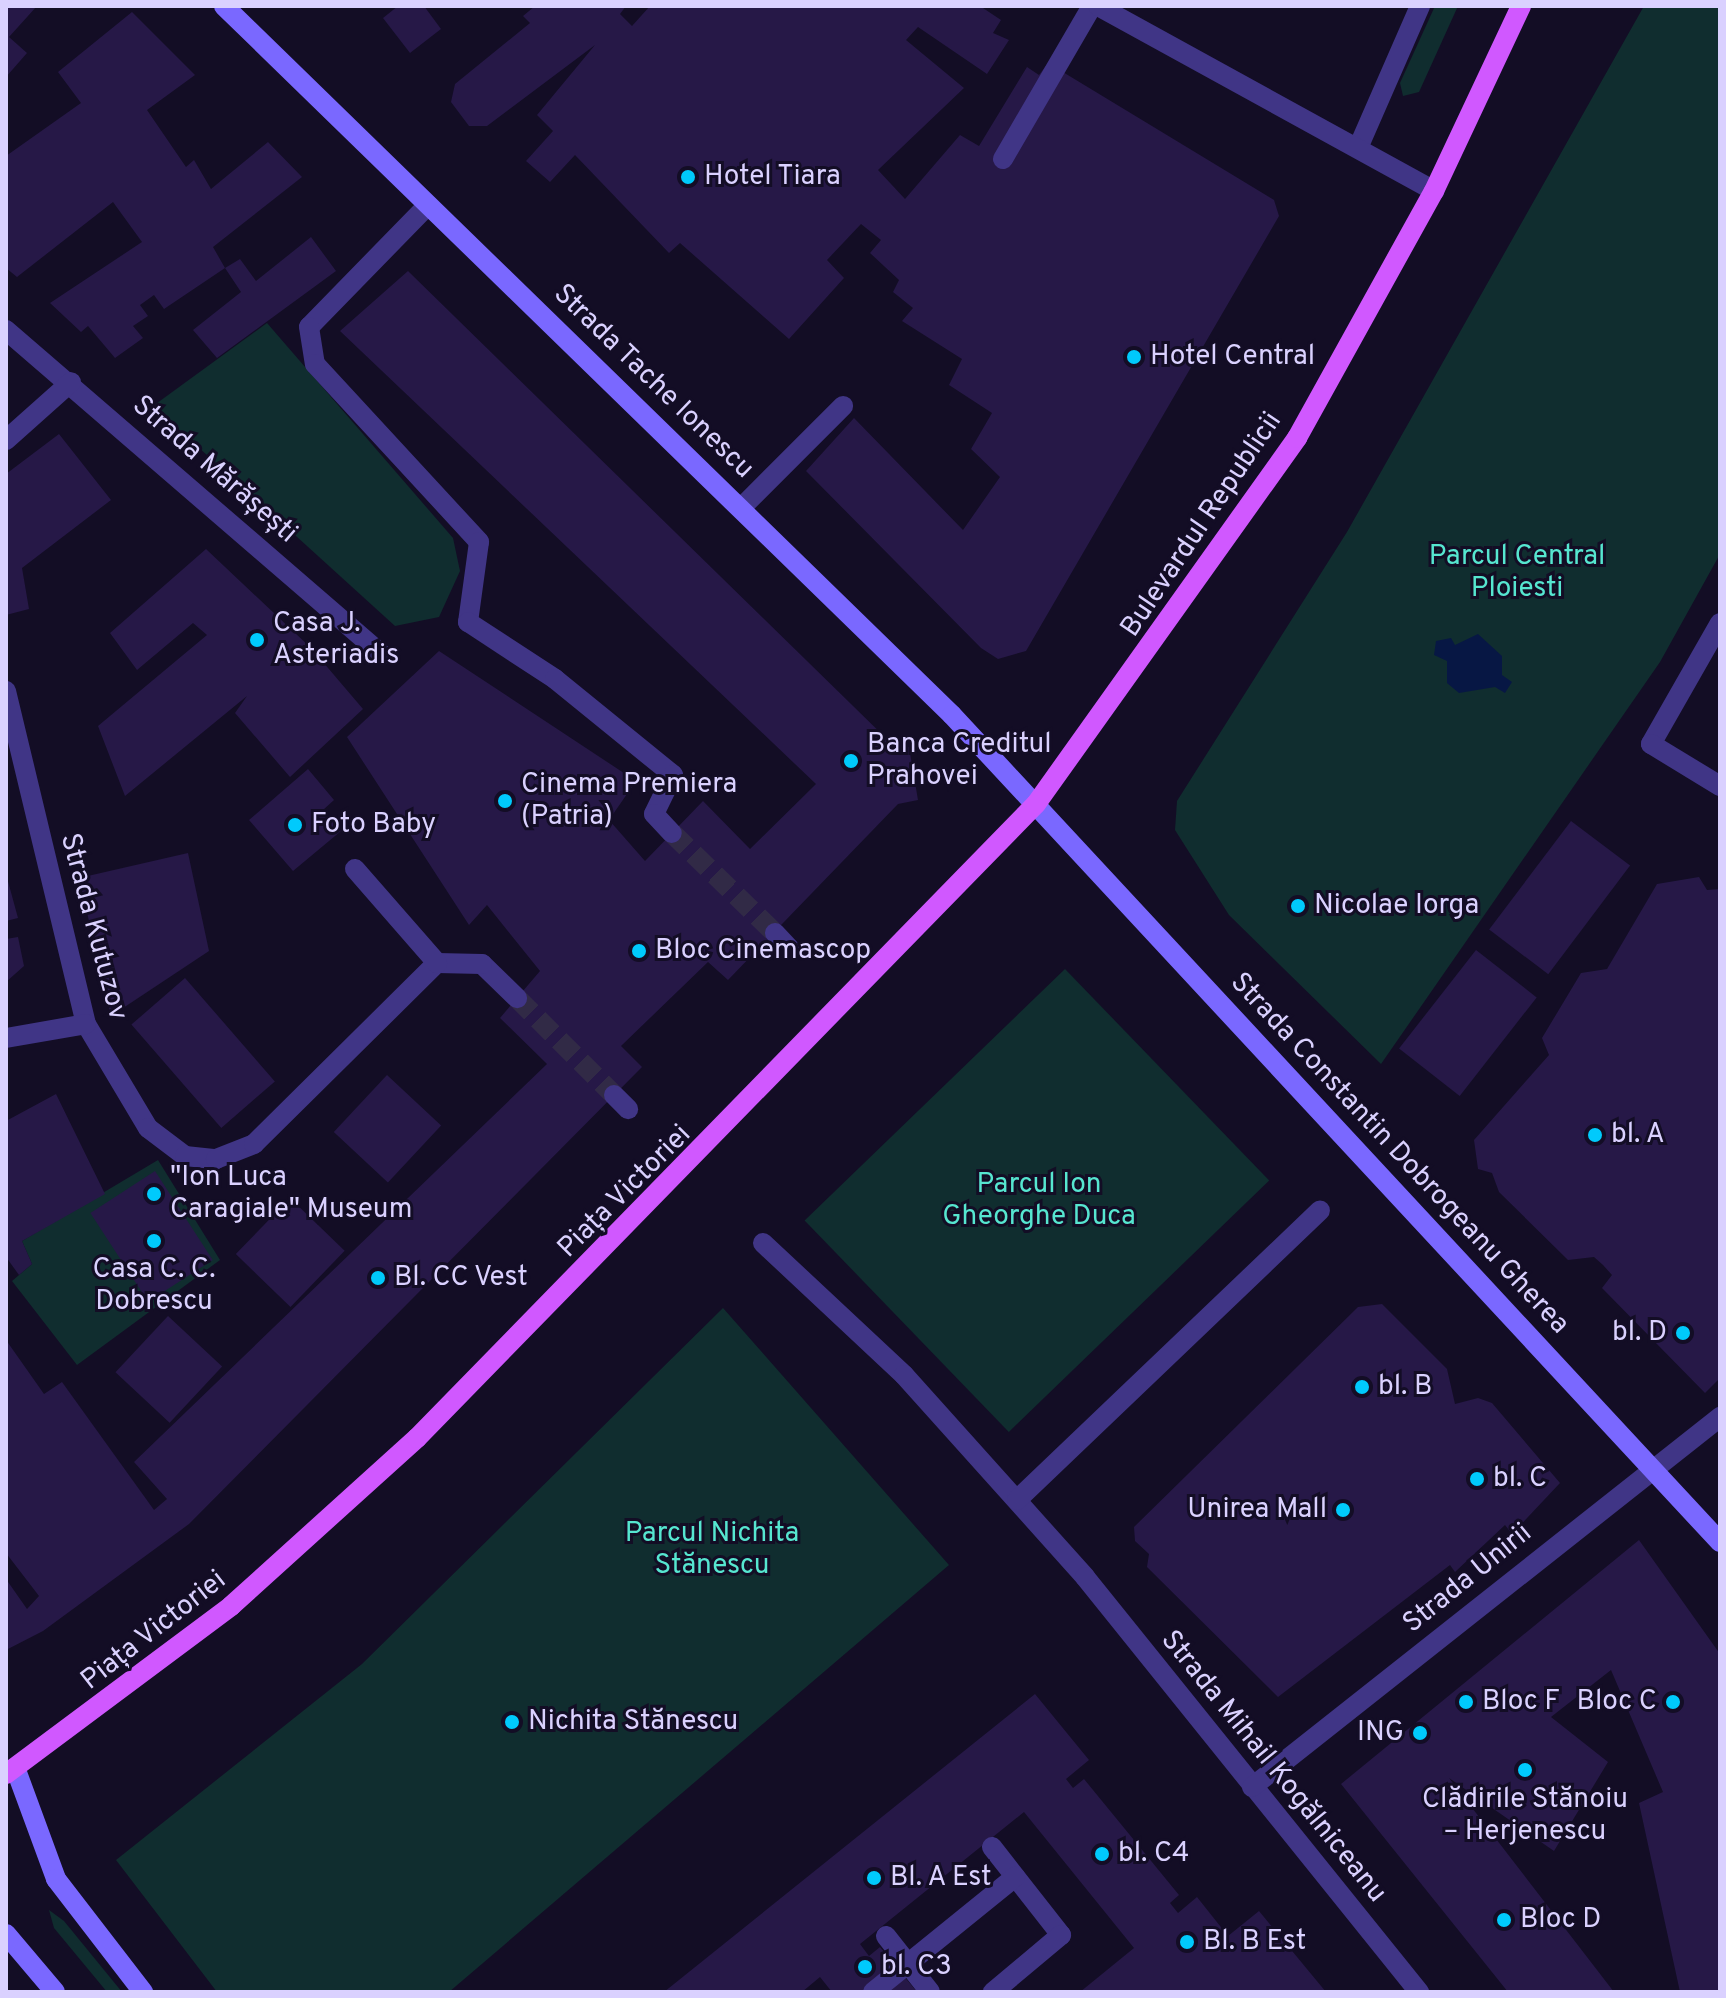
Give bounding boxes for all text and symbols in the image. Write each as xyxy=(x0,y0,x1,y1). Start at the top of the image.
place label: Hotel Tiara xyxy=(704,160,842,194)
marker: Hotel Tiara xyxy=(679,168,697,186)
street label: Strada Tache Ionescu xyxy=(545,277,761,487)
place label: Hotel Central xyxy=(1150,340,1315,374)
marker: Hotel Central xyxy=(1125,348,1143,366)
street label: Strada Mărășești xyxy=(125,389,303,551)
street label: Bulevardul Republicii xyxy=(1114,406,1290,644)
park label: Parcul Central Ploiesti xyxy=(1429,540,1605,606)
place label: Casa J. Asteriadis xyxy=(273,607,399,673)
marker: Casa J. Asteriadis xyxy=(248,631,266,649)
place label: Banca Creditul Prahovei xyxy=(867,728,1052,794)
marker: Banca Creditul Prahovei xyxy=(842,752,860,770)
place label: Cinema Premiera (Patria) xyxy=(521,768,737,834)
marker: Cinema Premiera (Patria) xyxy=(496,792,514,810)
place label: Foto Baby xyxy=(311,808,436,842)
marker: Foto Baby xyxy=(286,816,304,834)
street label: Strada Kutuzov xyxy=(52,830,134,1024)
place label: Nicolae Iorga xyxy=(1314,889,1479,923)
marker: Nicolae Iorga xyxy=(1289,897,1307,915)
place label: Bloc Cinemascop xyxy=(655,934,871,968)
marker: Bloc Cinemascop xyxy=(630,942,648,960)
street label: Strada Constantin Dobrogeanu Gherea xyxy=(1222,966,1576,1342)
street label: Piața Victoriei xyxy=(551,1118,699,1266)
place label: bl. A xyxy=(1611,1118,1666,1152)
marker: bl. A xyxy=(1586,1126,1604,1144)
place label: "Ion Luca Caragiale" Museum xyxy=(170,1161,412,1227)
park label: Parcul Ion Gheorghe Duca xyxy=(942,1168,1136,1234)
marker: "Ion Luca Caragiale" Museum xyxy=(145,1185,163,1203)
marker: Casa C. C. Dobrescu xyxy=(145,1232,163,1250)
place label: Casa C. C. Dobrescu xyxy=(93,1253,215,1319)
place label: Bl. CC Vest xyxy=(394,1261,529,1295)
marker: Bl. CC Vest xyxy=(369,1269,387,1287)
place label: bl. D xyxy=(1612,1316,1667,1350)
marker: bl. D xyxy=(1674,1324,1692,1342)
place label: bl. B xyxy=(1378,1370,1432,1404)
marker: bl. B xyxy=(1353,1378,1371,1396)
place label: bl. C xyxy=(1493,1462,1547,1496)
marker: bl. C xyxy=(1468,1470,1486,1488)
place label: Unirea Mall xyxy=(1187,1493,1327,1527)
marker: Unirea Mall xyxy=(1334,1501,1352,1519)
park label: Parcul Nichita Stănescu xyxy=(625,1517,799,1583)
street label: Strada Unirii xyxy=(1397,1517,1539,1641)
street label: Piața Victoriei xyxy=(74,1564,234,1698)
street label: Strada Mihail Kogălniceanu xyxy=(1153,1624,1393,1910)
place label: Bloc F xyxy=(1482,1685,1560,1719)
place label: Bloc C xyxy=(1577,1685,1657,1719)
marker: Bloc F xyxy=(1457,1693,1475,1711)
marker: Bloc C xyxy=(1664,1693,1682,1711)
place label: Nichita Stănescu xyxy=(528,1705,738,1739)
marker: Nichita Stănescu xyxy=(503,1713,521,1731)
place label: ING xyxy=(1357,1716,1404,1750)
marker: ING xyxy=(1411,1724,1429,1742)
marker: Clădirile Stănoiu – Herjenescu xyxy=(1516,1761,1534,1779)
place label: Clădirile Stănoiu – Herjenescu xyxy=(1422,1783,1628,1849)
place label: bl. C4 xyxy=(1118,1837,1189,1871)
marker: bl. C4 xyxy=(1093,1845,1111,1863)
place label: Bl. A Est xyxy=(890,1861,994,1895)
marker: Bl. A Est xyxy=(865,1869,883,1887)
place label: Bloc D xyxy=(1520,1903,1601,1937)
marker: Bloc D xyxy=(1495,1911,1513,1929)
place label: Bl. B Est xyxy=(1203,1925,1306,1959)
marker: Bl. B Est xyxy=(1178,1933,1196,1951)
place label: bl. C3 xyxy=(881,1950,952,1984)
marker: bl. C3 xyxy=(856,1958,874,1976)

